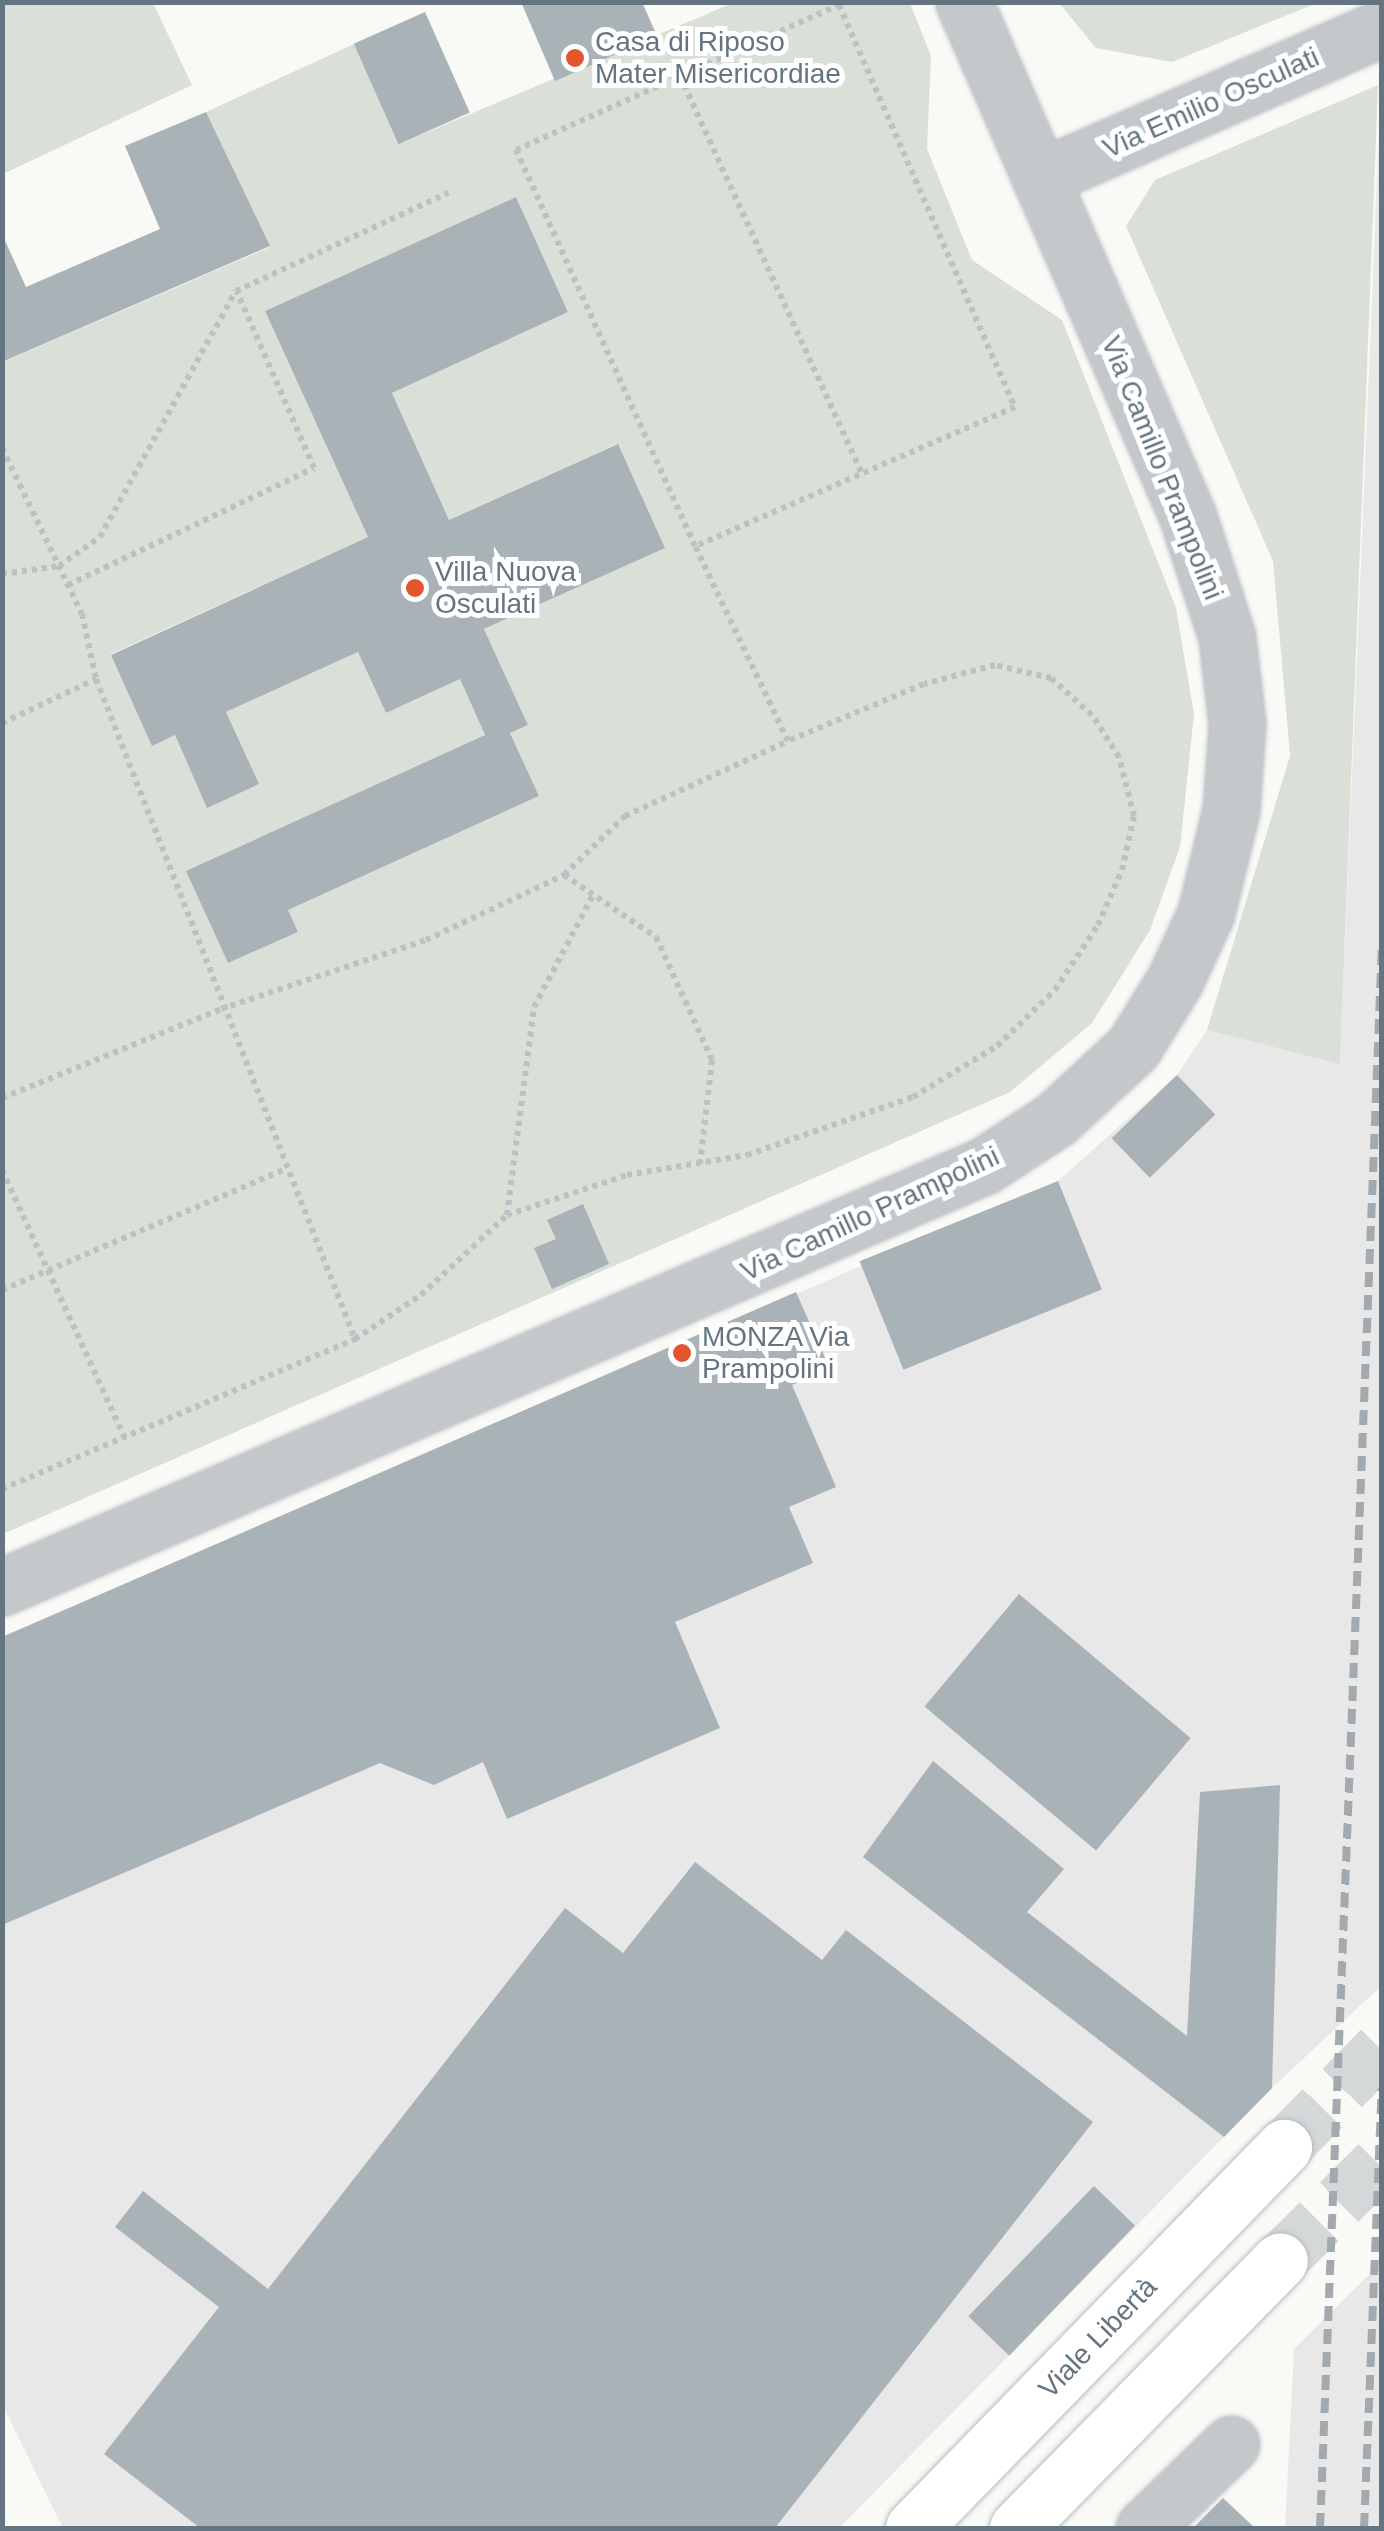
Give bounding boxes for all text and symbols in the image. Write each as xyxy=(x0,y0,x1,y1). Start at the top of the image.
place label: Casa di Riposo Mater Misericordiae xyxy=(595,25,841,91)
street label: Via Emilio Osculati xyxy=(1098,40,1324,166)
marker: Casa di Riposo Mater Misericordiae xyxy=(564,47,586,69)
street label: Via Camillo Prampolini xyxy=(1094,331,1230,605)
place label: Villa Nuova Osculati xyxy=(435,555,576,621)
marker: Villa Nuova Osculati xyxy=(404,577,426,599)
street label: Via Camillo Prampolini xyxy=(735,1139,1005,1289)
place label: MONZA Via Prampolini xyxy=(702,1320,851,1386)
marker: MONZA Via Prampolini xyxy=(671,1342,693,1364)
street label: Viale Libertà xyxy=(1032,2271,1164,2405)

